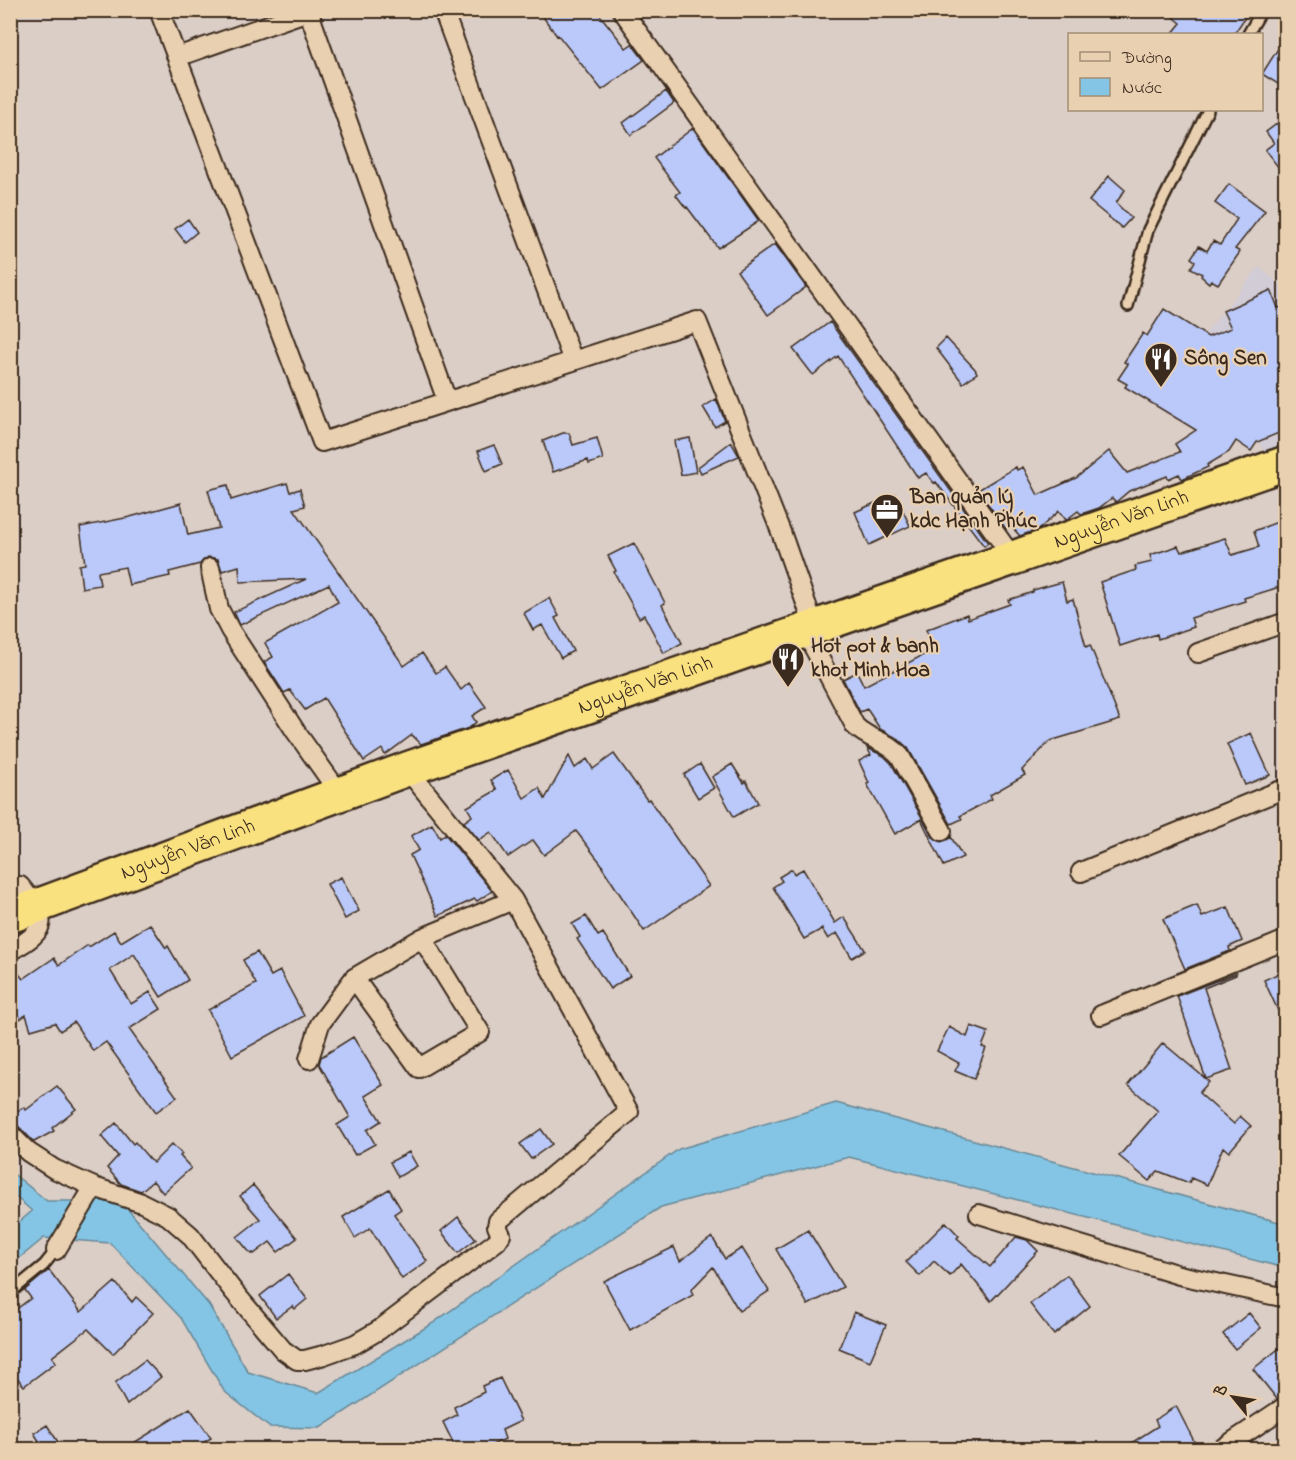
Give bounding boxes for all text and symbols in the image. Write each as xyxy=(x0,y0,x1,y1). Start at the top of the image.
legend xyxy=(1068,33,1263,111)
text: Đường xyxy=(1121,46,1172,73)
text: Nước xyxy=(1122,76,1162,102)
restaurant icon: Sông Sen xyxy=(1143,341,1179,388)
place label: Sông Sen xyxy=(1184,344,1267,376)
place label: Ban quản lý kdc Hạnh Phúc xyxy=(909,483,1038,537)
street label: Nguyễn Văn Linh xyxy=(1050,483,1193,558)
office icon: Ban quản lý kdc Hạnh Phúc xyxy=(869,492,905,539)
place label: Hot pot & banh khot Minh Hoa xyxy=(811,632,939,686)
restaurant icon: Hot pot & banh khot Minh Hoa xyxy=(770,641,806,688)
street label: Nguyễn Văn Linh xyxy=(574,649,717,723)
street label: Nguyễn Văn Linh xyxy=(117,811,259,889)
north arrow xyxy=(1203,1367,1263,1427)
text: B xyxy=(1208,1380,1235,1402)

